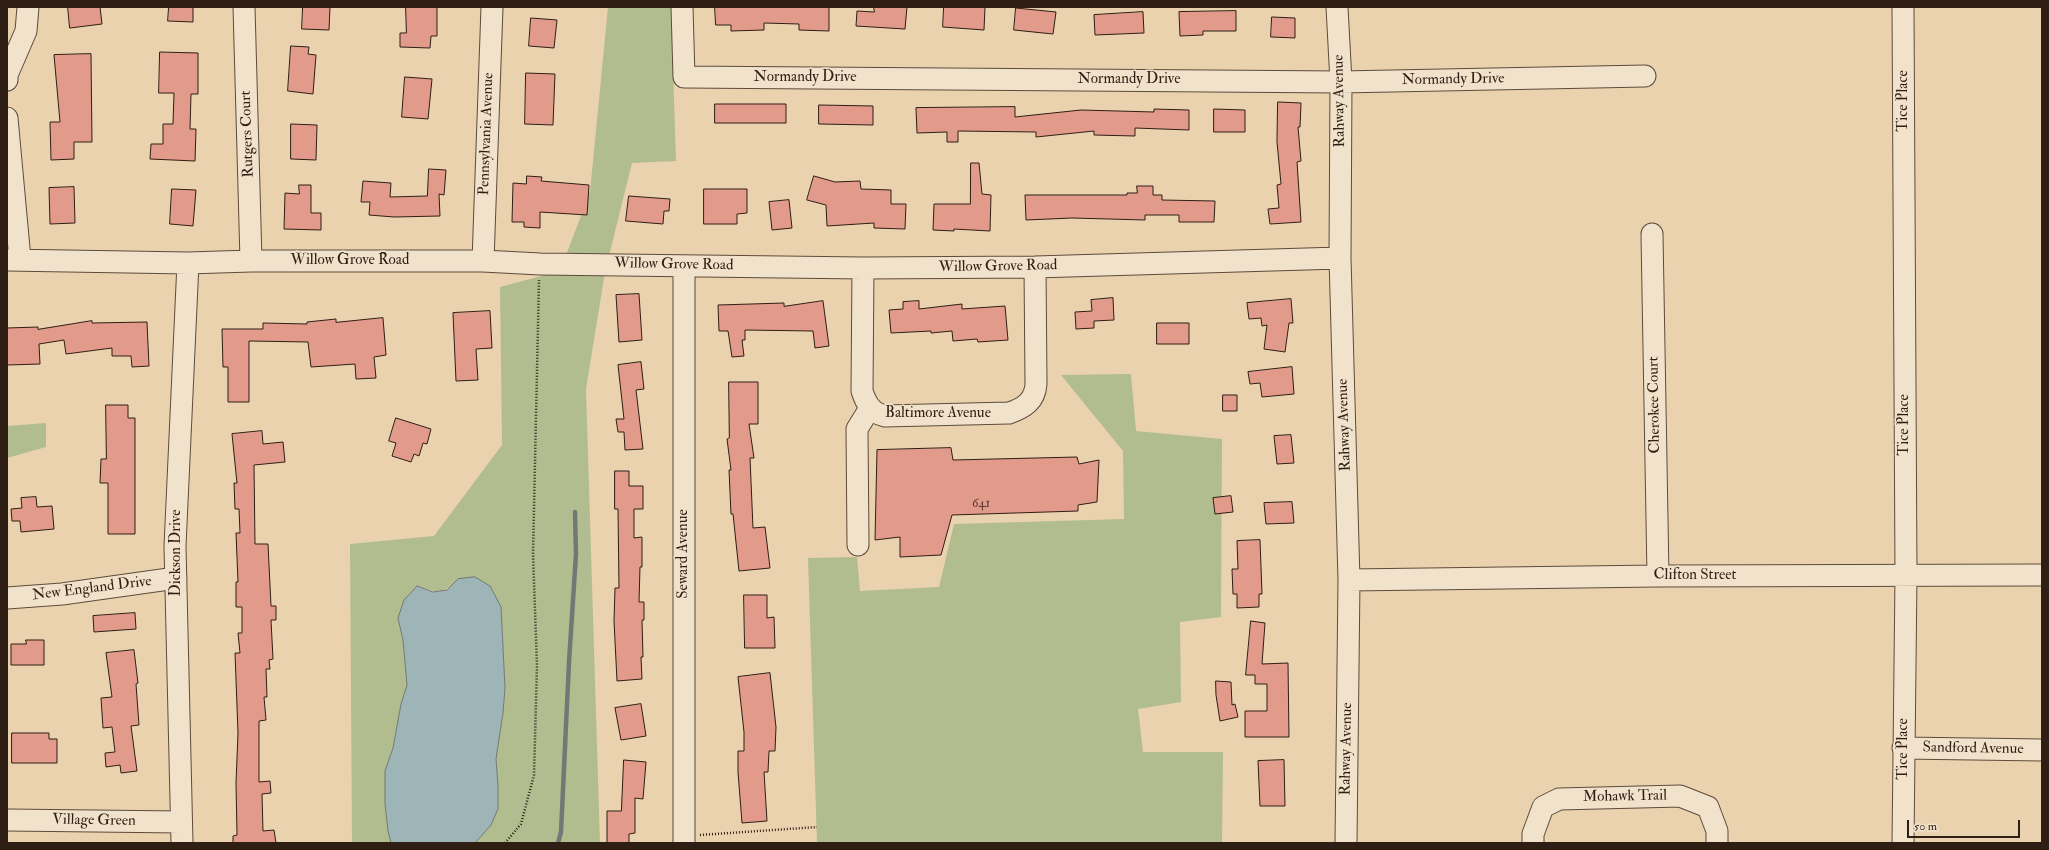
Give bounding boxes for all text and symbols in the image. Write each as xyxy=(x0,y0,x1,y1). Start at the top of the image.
street label: Rahway Avenue xyxy=(1330,54,1350,148)
street label: Normandy Drive xyxy=(754,69,856,87)
street label: Normandy Drive xyxy=(1401,70,1505,90)
street label: Tice Place xyxy=(1895,70,1913,132)
street label: Normandy Drive xyxy=(1078,71,1180,89)
street label: Pennsylvania Avenue xyxy=(476,72,498,196)
street label: Rutgers Court xyxy=(237,90,259,178)
street label: Willow Grove Road xyxy=(291,252,409,270)
street label: Willow Grove Road xyxy=(614,255,734,275)
street label: Willow Grove Road xyxy=(938,257,1058,277)
street label: Cherokee Court xyxy=(1645,356,1665,454)
street label: Rahway Avenue xyxy=(1334,378,1356,472)
street label: Tice Place xyxy=(1896,394,1914,456)
street label: Baltimore Avenue xyxy=(885,405,991,423)
house number: 641 xyxy=(972,496,990,512)
street label: Seward Avenue xyxy=(675,509,693,599)
street label: Dickson Drive xyxy=(168,510,186,596)
street label: Clifton Street xyxy=(1654,567,1736,585)
street label: New England Drive xyxy=(31,573,153,605)
street label: Rahway Avenue xyxy=(1337,702,1357,796)
street label: Tice Place xyxy=(1895,718,1913,780)
street label: Sandford Avenue xyxy=(1922,739,2024,759)
street label: Mohawk Trail xyxy=(1583,787,1667,807)
street label: Village Green xyxy=(52,811,136,831)
scale bar xyxy=(1909,812,2022,838)
text: 50 m xyxy=(1914,819,1937,834)

